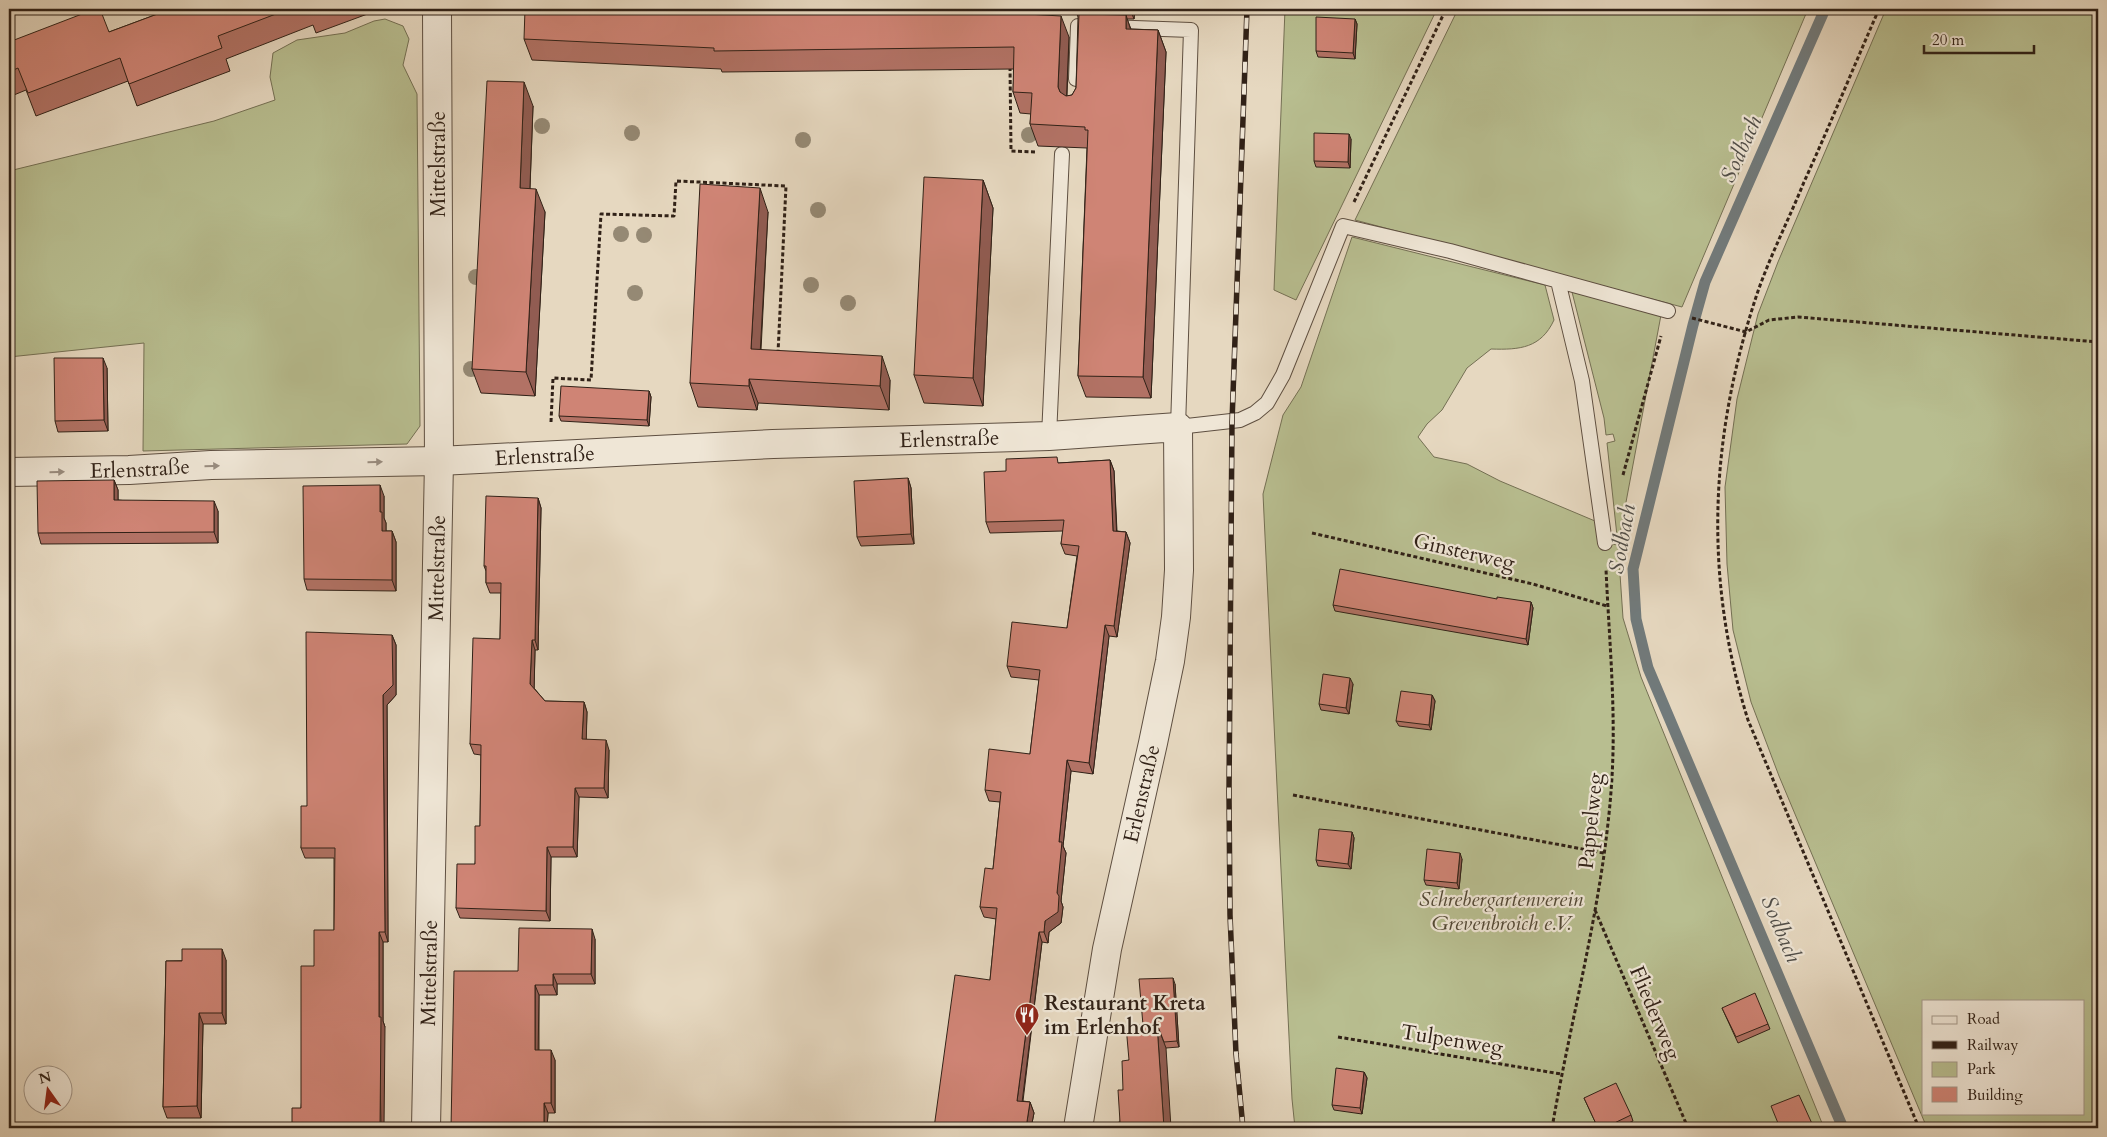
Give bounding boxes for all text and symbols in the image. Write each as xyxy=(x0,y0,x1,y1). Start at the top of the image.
scale bar xyxy=(1924,22,2034,54)
text: 20 m xyxy=(1932,30,1964,50)
water label: Sodbach xyxy=(1713,110,1769,187)
street label: Mittelstraße xyxy=(424,111,453,217)
street label: Erlenstraße xyxy=(899,423,1000,455)
street label: Erlenstraße xyxy=(494,439,595,473)
street label: Erlenstraße xyxy=(90,452,191,485)
one-way arrow xyxy=(367,458,383,466)
one-way arrow xyxy=(204,461,220,469)
one-way arrow xyxy=(50,467,66,475)
water label: Sodbach xyxy=(1601,501,1643,576)
street label: Mittelstraße xyxy=(421,515,452,622)
street label: Ginsterweg xyxy=(1410,526,1518,578)
street label: Erlenstraße xyxy=(1117,742,1167,846)
street label: Pappelweg xyxy=(1572,771,1611,871)
park label: Schrebergartenverein Grevenbroich e.V. xyxy=(1419,885,1584,938)
water label: Sodbach xyxy=(1753,891,1809,968)
street label: Mittelstraße xyxy=(413,920,445,1026)
street label: Fliederweg xyxy=(1622,962,1688,1065)
place label: Restaurant Kreta im Erlenhof xyxy=(1044,989,1206,1042)
legend xyxy=(1922,1000,2084,1114)
restaurant icon: Restaurant Kreta im Erlenhof xyxy=(1014,1002,1040,1036)
text: Road xyxy=(1967,1009,2000,1029)
street label: Tulpenweg xyxy=(1399,1018,1505,1062)
text: Railway xyxy=(1967,1035,2018,1055)
text: Park xyxy=(1967,1059,1996,1079)
north arrow xyxy=(22,1064,72,1114)
text: N xyxy=(37,1067,53,1089)
text: Building xyxy=(1967,1085,2023,1105)

